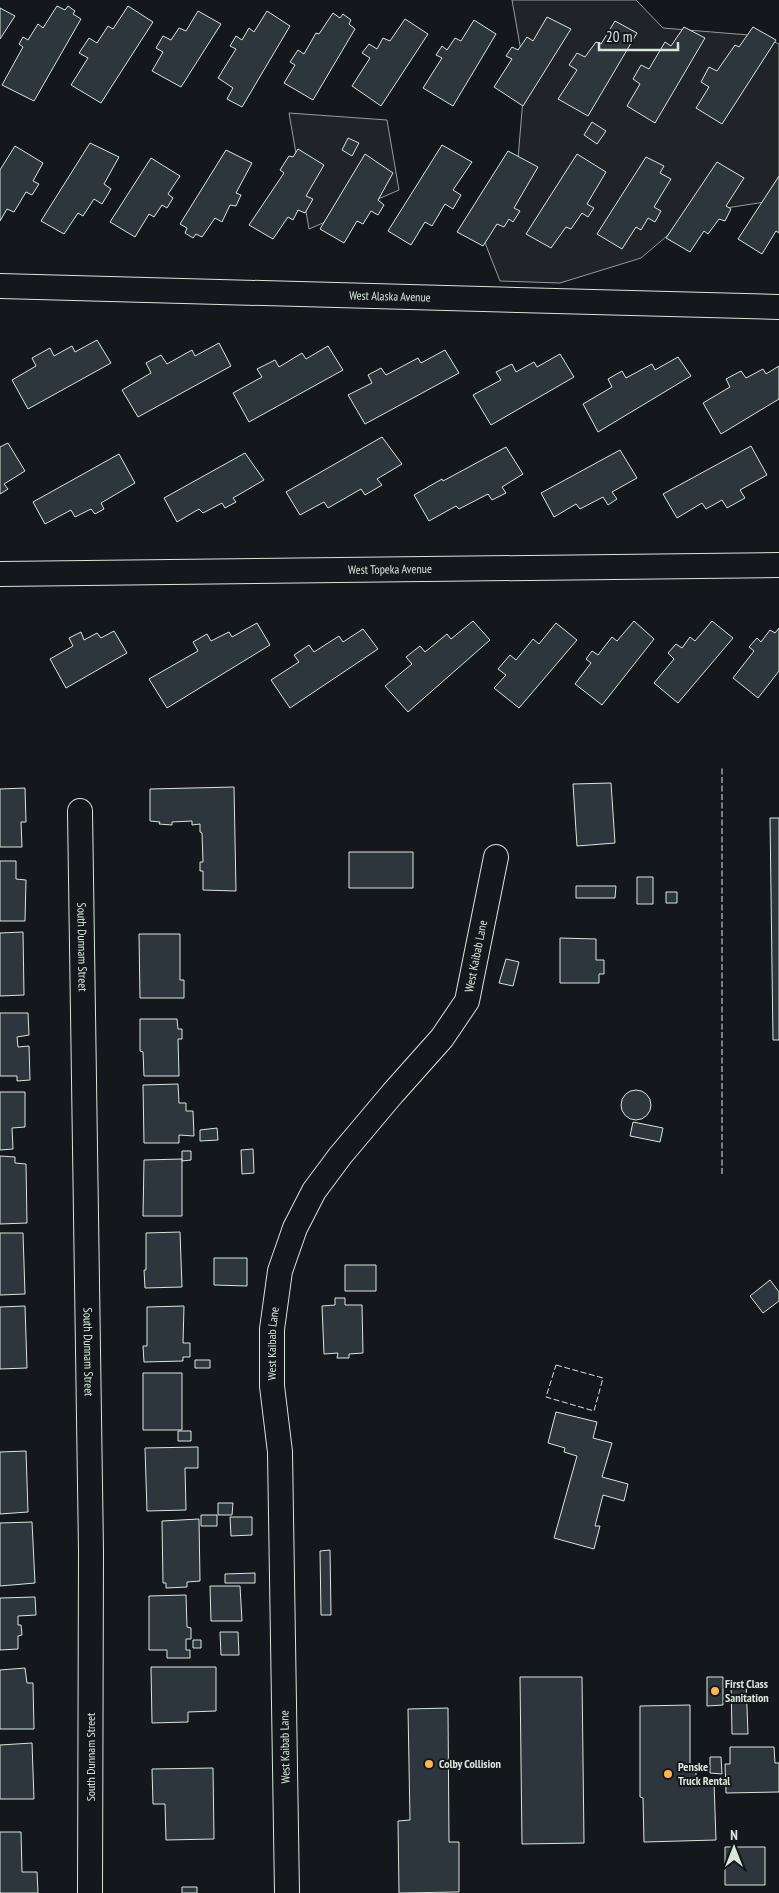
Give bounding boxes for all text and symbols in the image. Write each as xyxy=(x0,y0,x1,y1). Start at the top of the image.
scale bar xyxy=(599,20,678,52)
text: 20 m xyxy=(606,27,632,46)
street label: West Alaska Avenue xyxy=(349,287,431,305)
street label: West Topeka Avenue xyxy=(348,561,432,577)
street label: South Dunnam Street xyxy=(74,902,91,992)
street label: West Kaibab Lane xyxy=(461,919,490,994)
street label: West Kaibab Lane xyxy=(264,1306,282,1380)
street label: South Dunnam Street xyxy=(80,1307,97,1397)
place label: First Class Sanitation xyxy=(725,1676,769,1705)
marker: First Class Sanitation xyxy=(709,1685,721,1697)
street label: West Kaibab Lane xyxy=(276,1710,293,1784)
street label: South Dunnam Street xyxy=(83,1712,98,1801)
place label: Colby Collision xyxy=(439,1756,501,1771)
marker: Colby Collision xyxy=(423,1758,435,1770)
place label: Penske Truck Rental xyxy=(678,1759,730,1788)
marker: Penske Truck Rental xyxy=(662,1768,674,1780)
north arrow xyxy=(709,1823,759,1873)
text: N xyxy=(730,1826,738,1844)

